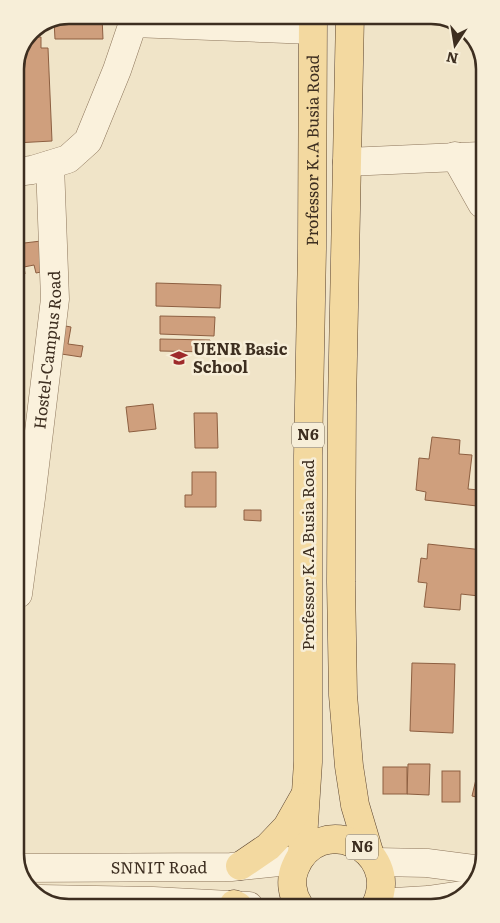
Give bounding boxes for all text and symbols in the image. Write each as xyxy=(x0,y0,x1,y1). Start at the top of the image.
north arrow xyxy=(430,20,480,70)
text: N xyxy=(444,48,460,70)
street label: Professor K.A Busia Road xyxy=(299,54,324,246)
street label: Hostel-Campus Road xyxy=(26,270,66,430)
place label: UENR Basic School xyxy=(193,336,288,378)
school or university icon: UENR Basic School xyxy=(169,348,189,368)
road number: N6 xyxy=(292,422,324,448)
street label: Professor K.A Busia Road xyxy=(295,459,319,651)
road number: N6 xyxy=(346,834,378,860)
street label: SNNIT Road xyxy=(111,854,208,879)

